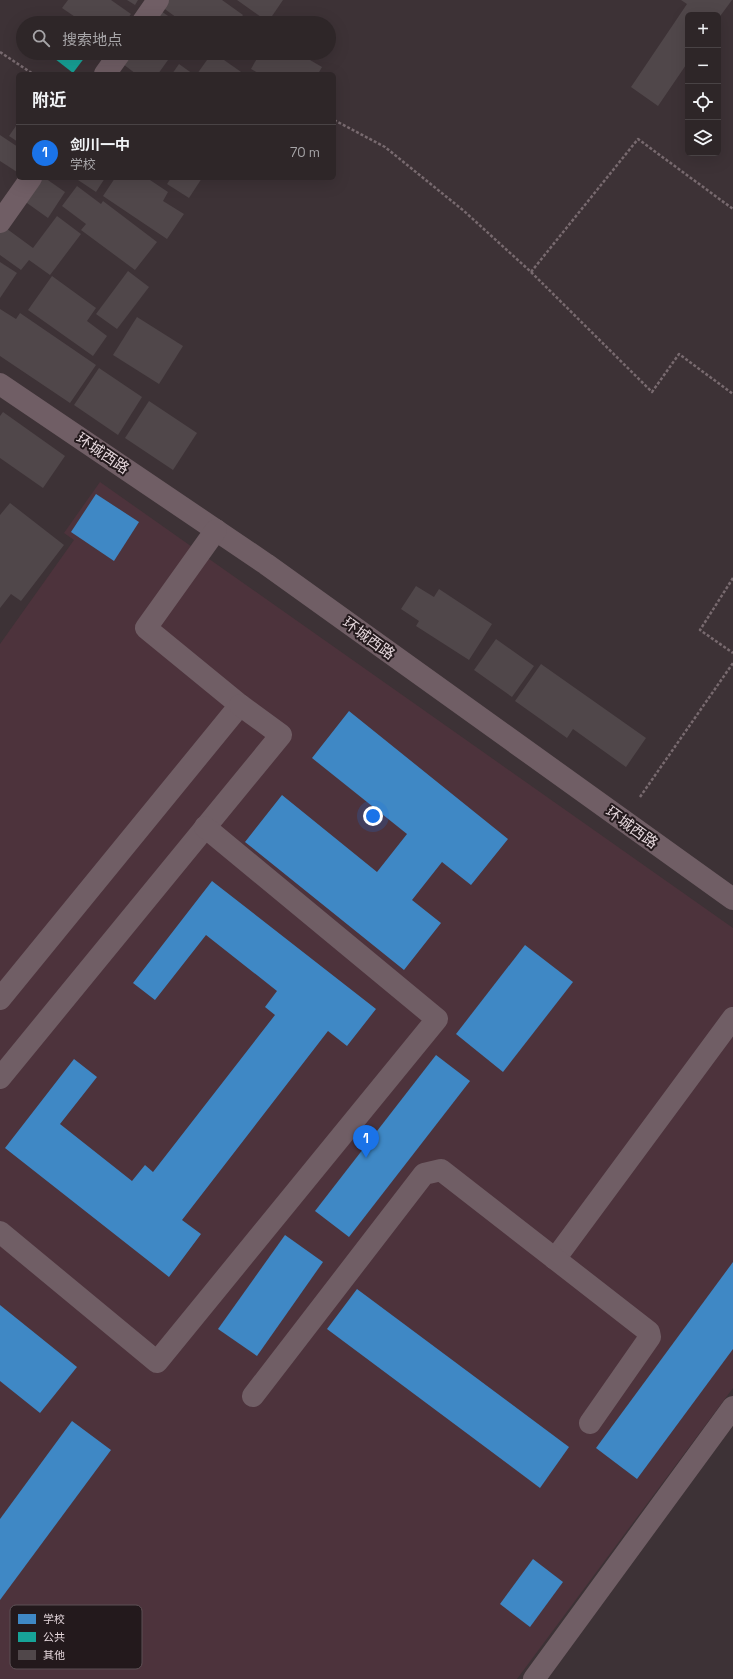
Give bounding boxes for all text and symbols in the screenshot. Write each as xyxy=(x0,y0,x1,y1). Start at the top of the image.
map controls xyxy=(685,12,721,156)
button: + xyxy=(685,12,721,48)
search box xyxy=(16,16,336,60)
icon: search xyxy=(30,27,52,49)
text: 搜索地点 xyxy=(62,30,122,49)
button: − xyxy=(685,48,721,84)
button: locate xyxy=(685,84,721,120)
text: 附近 xyxy=(32,89,66,111)
button: layers xyxy=(685,120,721,156)
text: 剑川一中 xyxy=(70,135,130,154)
text: 1 xyxy=(42,144,48,161)
text: 70 m xyxy=(290,144,320,161)
text: 学校 xyxy=(70,156,96,173)
street label: 环城西路 xyxy=(73,428,133,478)
street label: 环城西路 xyxy=(339,613,399,663)
street label: 环城西路 xyxy=(602,802,662,852)
your location xyxy=(363,806,383,826)
pin: 1 xyxy=(353,1125,379,1158)
legend xyxy=(10,1605,142,1669)
text: 学校 xyxy=(43,1612,65,1626)
text: 公共 xyxy=(43,1630,65,1644)
text: 其他 xyxy=(43,1648,65,1662)

